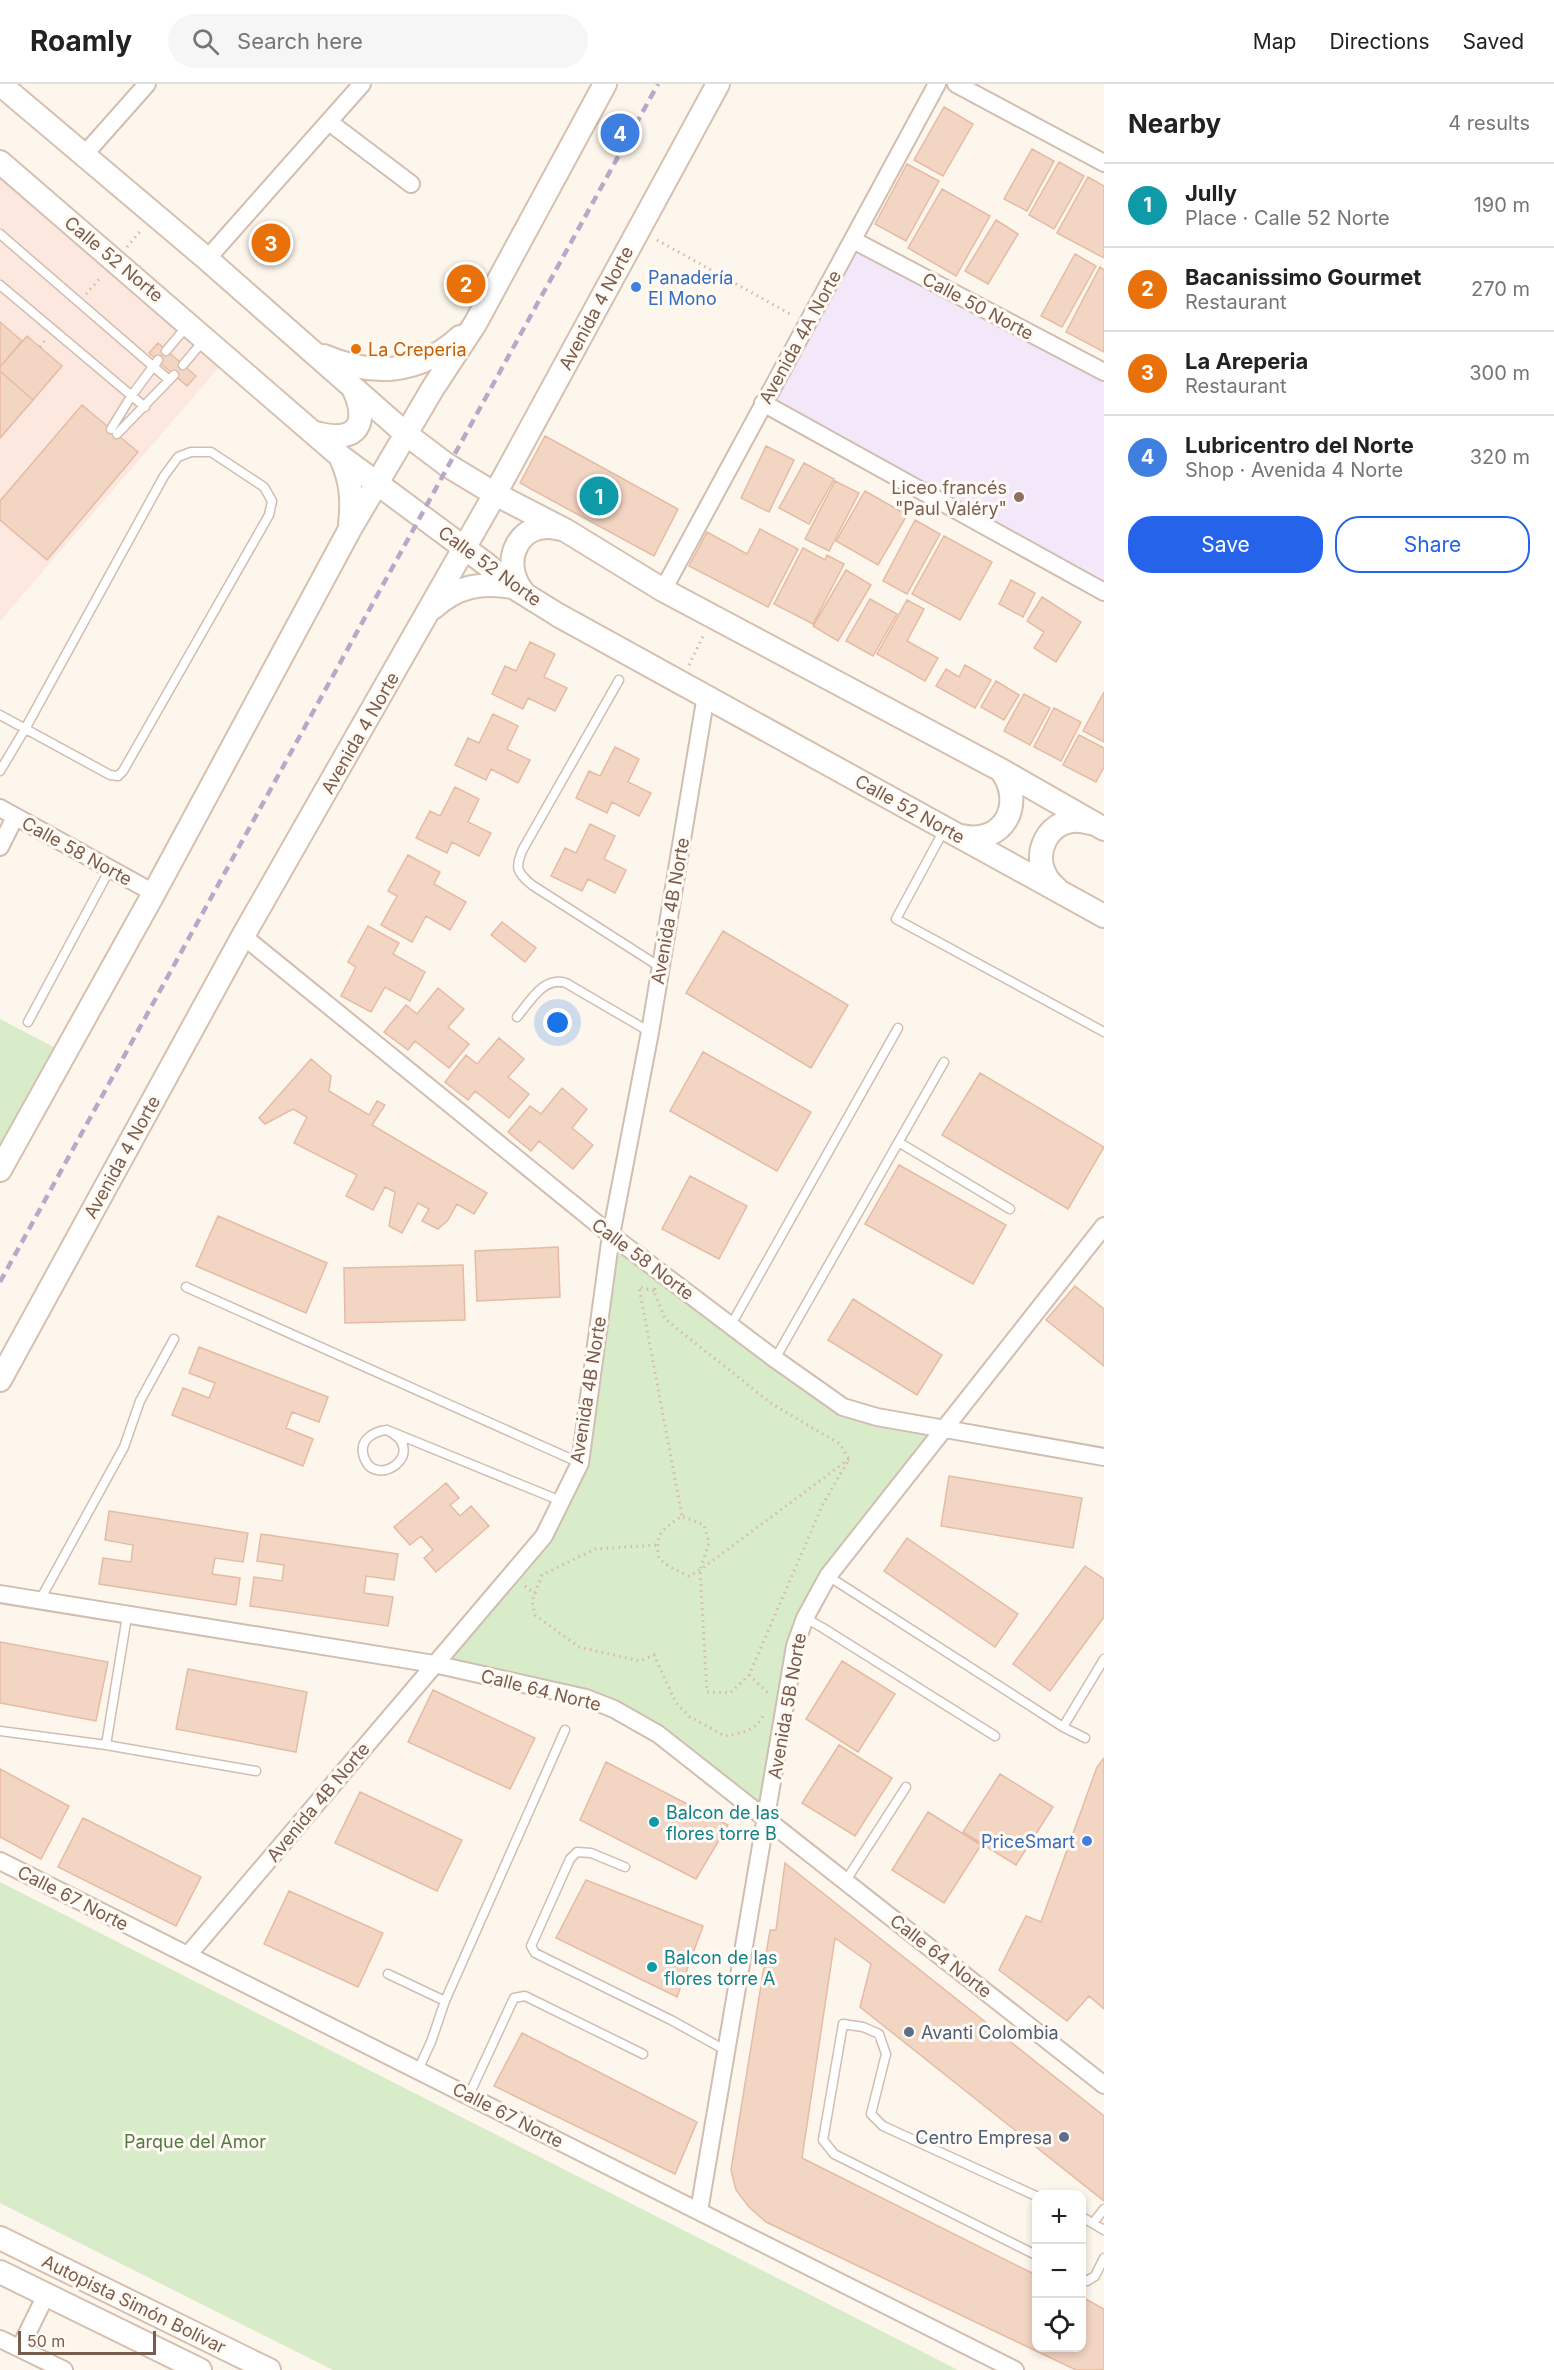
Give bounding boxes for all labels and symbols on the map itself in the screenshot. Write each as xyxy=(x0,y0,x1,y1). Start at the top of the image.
pin: 4 xyxy=(600,110,640,156)
street label: Calle 52 Norte xyxy=(60,212,168,306)
pin: 3 xyxy=(252,220,290,266)
street label: Avenida 4 Norte xyxy=(555,243,637,373)
pin: 2 xyxy=(446,262,486,306)
place label: Panadería El Mono xyxy=(648,267,733,309)
street label: Avenida 4A Norte xyxy=(755,267,845,407)
street label: Calle 50 Norte xyxy=(919,268,1037,344)
marker: Panadería El Mono xyxy=(629,280,643,294)
place label: La Creperia xyxy=(368,339,467,360)
marker: La Creperia xyxy=(349,342,363,356)
pin: 1 xyxy=(580,474,618,518)
place label: Liceo francés "Paul Valéry" xyxy=(891,477,1007,519)
marker: Liceo francés "Paul Valéry" xyxy=(1012,490,1026,504)
street label: Calle 52 Norte xyxy=(434,522,546,610)
street label: Avenida 4 Norte xyxy=(317,668,403,798)
street label: Calle 52 Norte xyxy=(851,770,969,848)
street label: Calle 58 Norte xyxy=(18,812,136,890)
street label: Avenida 4B Norte xyxy=(647,836,693,986)
your location xyxy=(543,1008,572,1037)
street label: Avenida 4 Norte xyxy=(80,1092,164,1222)
street label: Calle 58 Norte xyxy=(588,1214,698,1304)
street label: Avenida 4B Norte xyxy=(566,1315,610,1465)
street label: Avenida 5B Norte xyxy=(764,1631,810,1781)
street label: Calle 64 Norte xyxy=(479,1665,603,1715)
street label: Avenida 4B Norte xyxy=(262,1738,374,1866)
place label: Balcon de las flores torre B xyxy=(666,1802,780,1844)
marker: Balcon de las flores torre B xyxy=(647,1815,661,1829)
place label: PriceSmart xyxy=(981,1831,1075,1852)
marker: PriceSmart xyxy=(1080,1834,1094,1848)
street label: Calle 67 Norte xyxy=(14,1861,132,1935)
street label: Calle 64 Norte xyxy=(886,1910,996,2002)
place label: Balcon de las flores torre A xyxy=(664,1947,778,1989)
marker: Balcon de las flores torre A xyxy=(645,1960,659,1974)
place label: Avanti Colombia xyxy=(921,2022,1059,2043)
marker: Avanti Colombia xyxy=(902,2025,916,2039)
street label: Calle 67 Norte xyxy=(449,2078,567,2152)
place label: Centro Empresa xyxy=(915,2127,1052,2148)
marker: Centro Empresa xyxy=(1057,2130,1071,2144)
park label: Parque del Amor xyxy=(124,2131,266,2152)
street label: Autopista Simón Bolívar xyxy=(39,2250,230,2358)
scale bar xyxy=(18,2328,156,2356)

